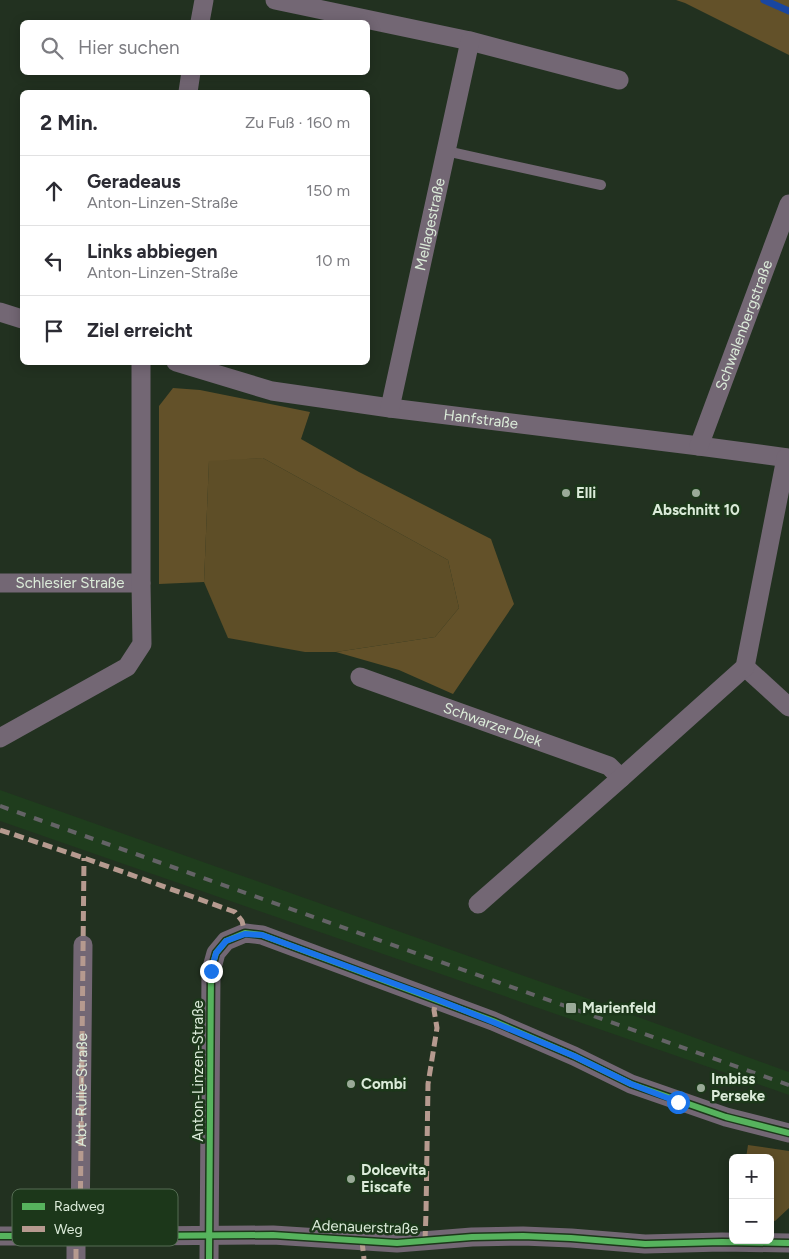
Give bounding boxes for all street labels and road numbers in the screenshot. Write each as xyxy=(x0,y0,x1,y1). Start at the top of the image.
street label: Mellagestraße xyxy=(411,176,449,272)
street label: Schwalenbergstraße xyxy=(712,257,776,393)
street label: Hanfstraße xyxy=(443,406,519,433)
street label: Schlesier Straße xyxy=(15,574,125,592)
street label: Schwarzer Diek xyxy=(441,699,545,751)
street label: Anton-Linzen-Straße xyxy=(189,1000,207,1142)
street label: Abt-Rulle-Straße xyxy=(72,1033,91,1147)
street label: Adenauerstraße xyxy=(311,1216,419,1238)

